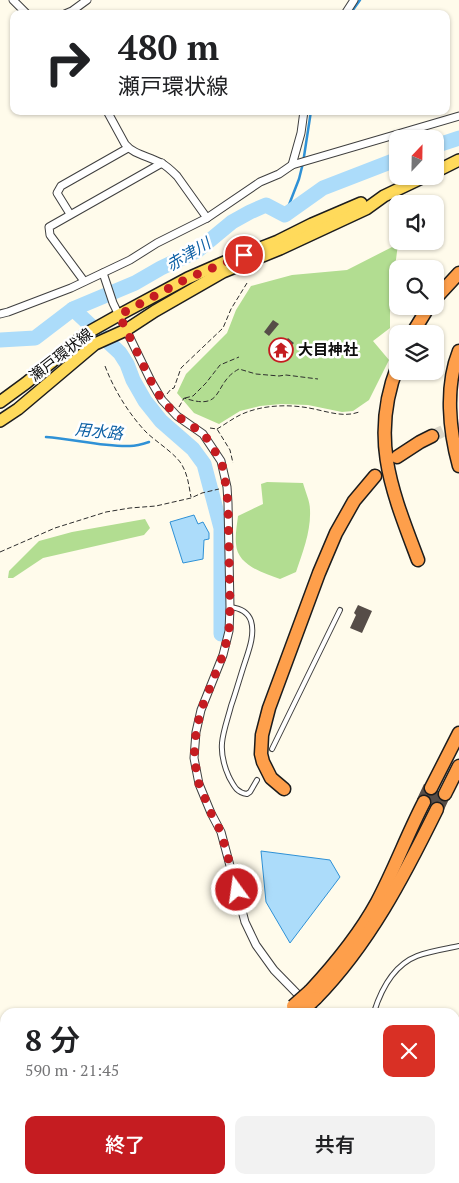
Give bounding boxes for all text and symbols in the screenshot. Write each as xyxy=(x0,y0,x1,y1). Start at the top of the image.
text: 480 m xyxy=(118,24,219,70)
icon: right xyxy=(35,30,100,95)
text: 瀬戸環状線 xyxy=(118,71,228,100)
north arrow xyxy=(389,130,444,185)
map controls xyxy=(389,130,444,380)
button: sound xyxy=(389,195,444,250)
water label: 赤津川 xyxy=(162,231,216,276)
pin xyxy=(223,234,265,276)
icon: arrive xyxy=(230,241,258,269)
button: search xyxy=(389,260,444,315)
street label: 瀬戸環状線 xyxy=(25,323,96,385)
button: layers xyxy=(389,325,444,380)
temple icon: 大目神社 xyxy=(268,337,294,363)
place label: 大目神社 xyxy=(298,339,358,359)
water label: 用水路 xyxy=(74,418,126,445)
position arrow xyxy=(210,863,262,915)
text: 8 分 xyxy=(25,1020,80,1060)
button: close xyxy=(383,1025,435,1077)
text: 590 m · 21:45 xyxy=(25,1059,119,1081)
button: 終了 xyxy=(25,1116,225,1174)
button: 共有 xyxy=(235,1116,435,1174)

